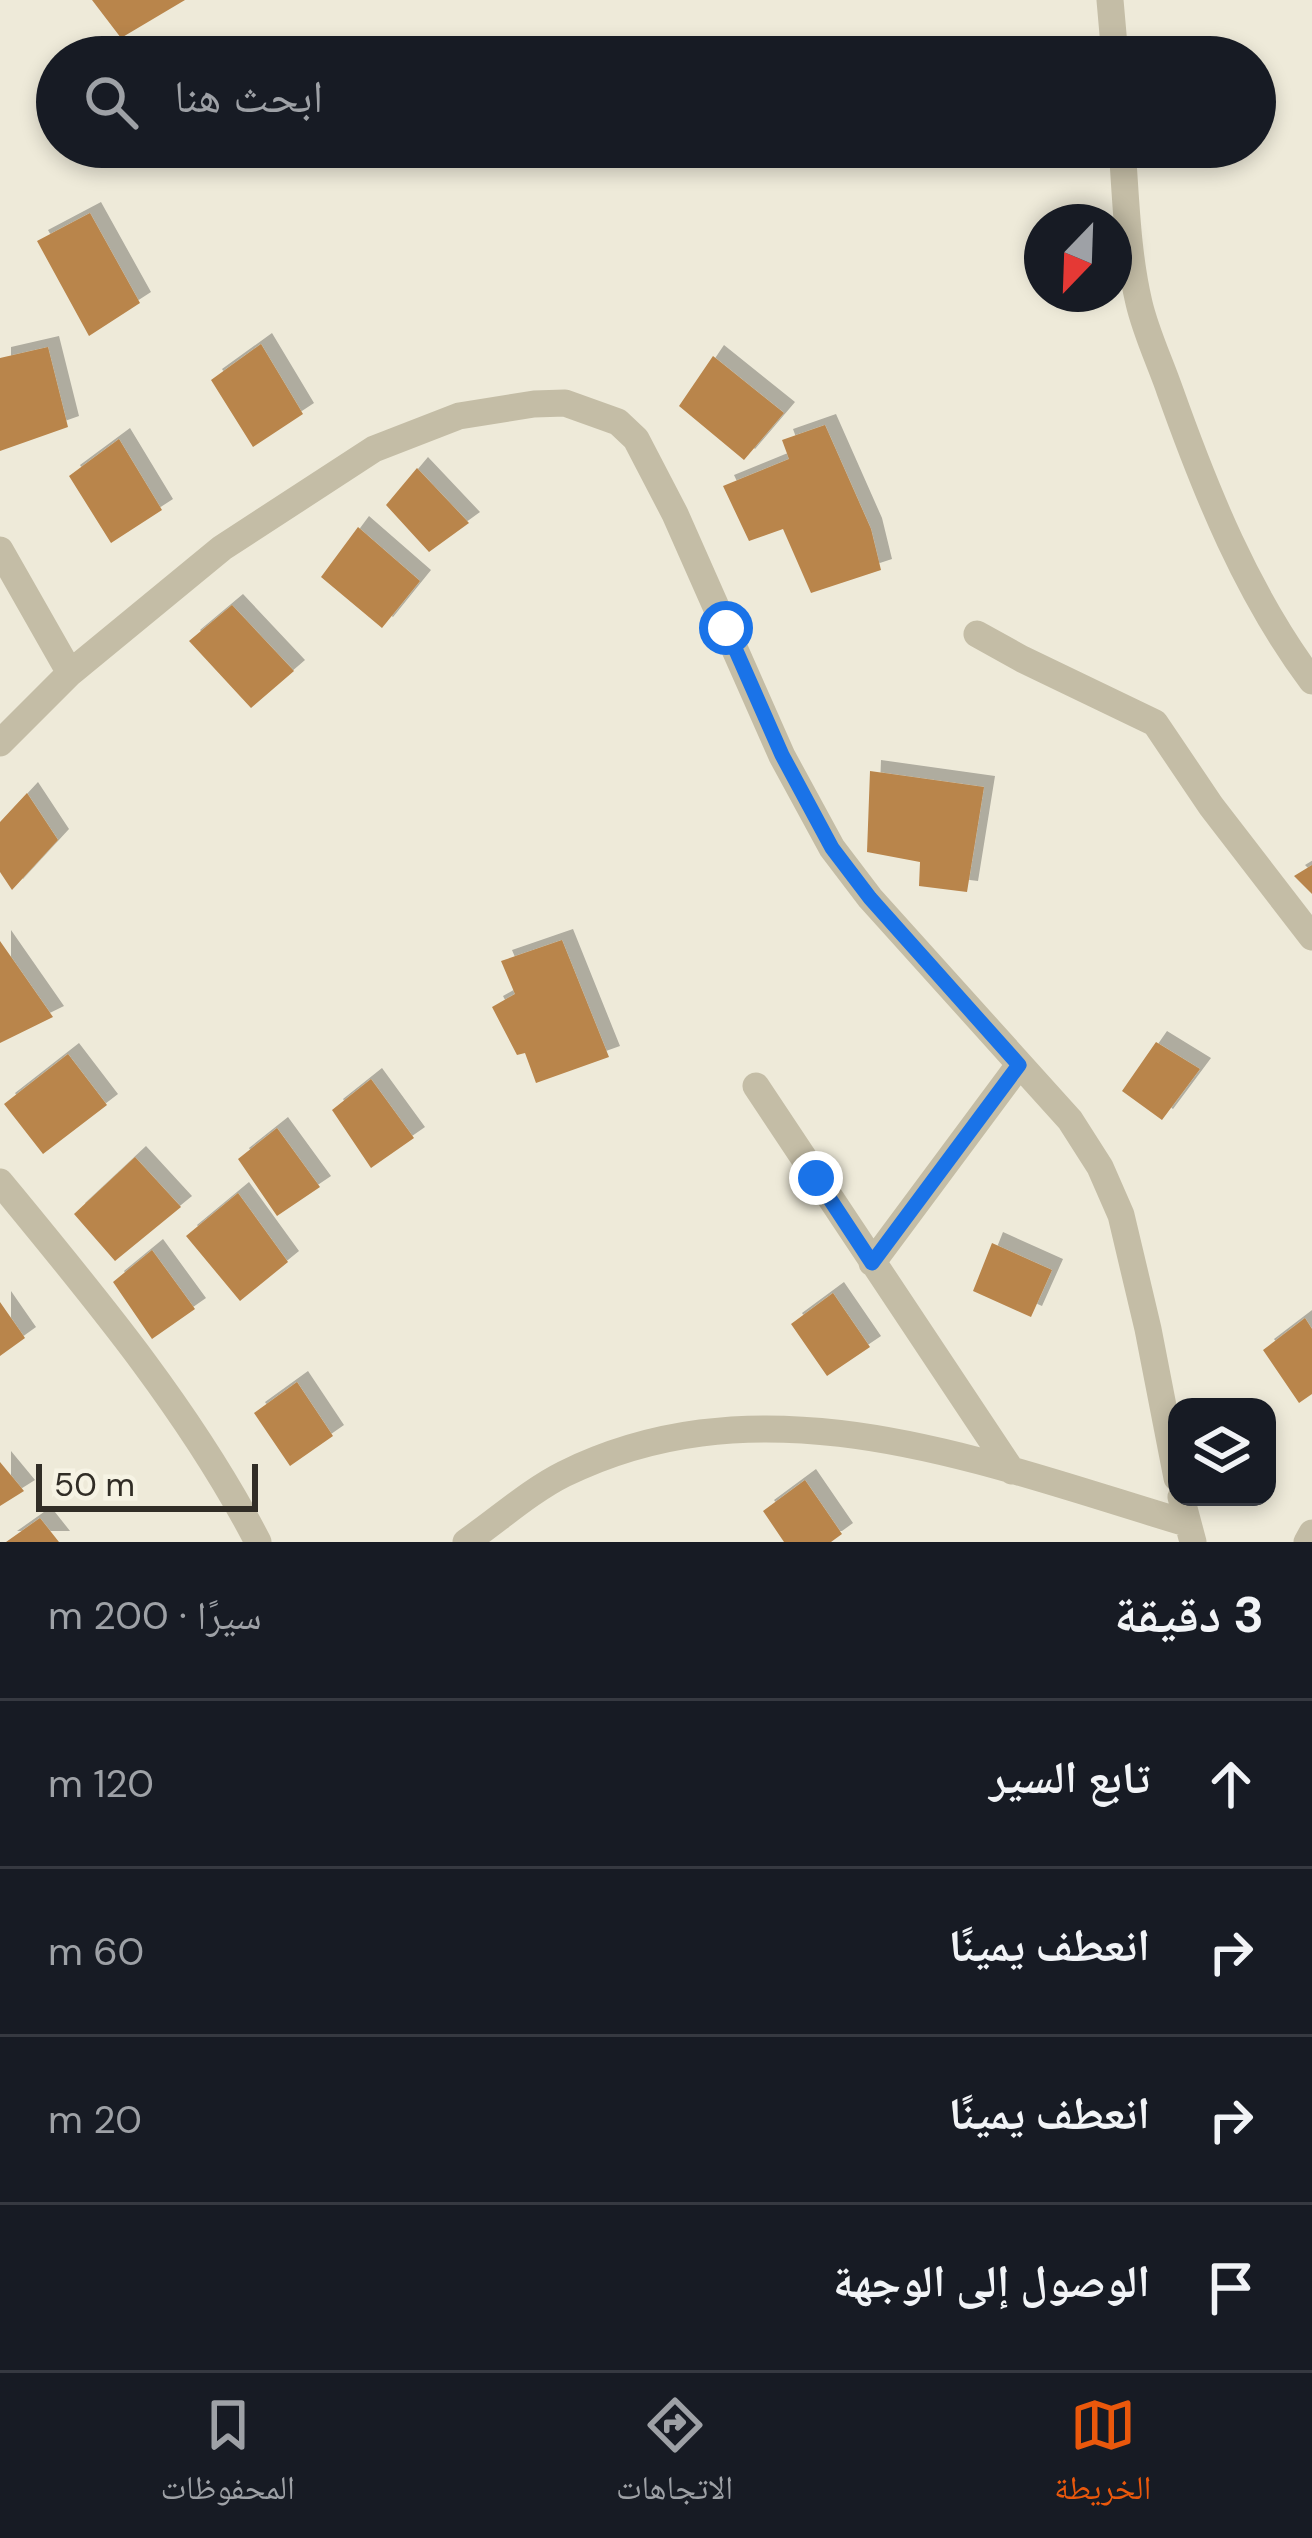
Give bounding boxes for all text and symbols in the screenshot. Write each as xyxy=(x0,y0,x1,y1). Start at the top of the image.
search box xyxy=(36,36,1276,168)
text: ابحث هنا xyxy=(174,67,323,126)
icon: search xyxy=(78,69,144,135)
north arrow xyxy=(1024,204,1132,312)
route start xyxy=(699,601,753,655)
route end xyxy=(789,1151,843,1205)
map controls xyxy=(1168,1398,1276,1506)
button: layers xyxy=(1168,1398,1276,1506)
scale bar xyxy=(36,1458,258,1511)
text: 50 m xyxy=(54,1463,135,1506)
text: 3 دقيقة xyxy=(1114,1581,1264,1648)
text: سيرًا · 200 m xyxy=(48,1590,262,1641)
text: تابع السير xyxy=(989,1748,1150,1807)
icon: ahead xyxy=(1198,1751,1264,1817)
text: 120 m xyxy=(48,1758,154,1809)
text: انعطف يمينًا xyxy=(949,1916,1150,1975)
icon: right xyxy=(1198,1919,1264,1985)
text: 60 m xyxy=(48,1926,144,1977)
text: انعطف يمينًا xyxy=(949,2084,1150,2143)
icon: right xyxy=(1198,2087,1264,2153)
text: 20 m xyxy=(48,2094,142,2145)
text: الوصول إلى الوجهة xyxy=(833,2252,1150,2311)
icon: arrive xyxy=(1198,2255,1264,2321)
tab: المحفوظات xyxy=(161,2392,295,2520)
tab: الاتجاهات xyxy=(616,2392,733,2520)
tab: الخريطة xyxy=(1054,2392,1151,2520)

